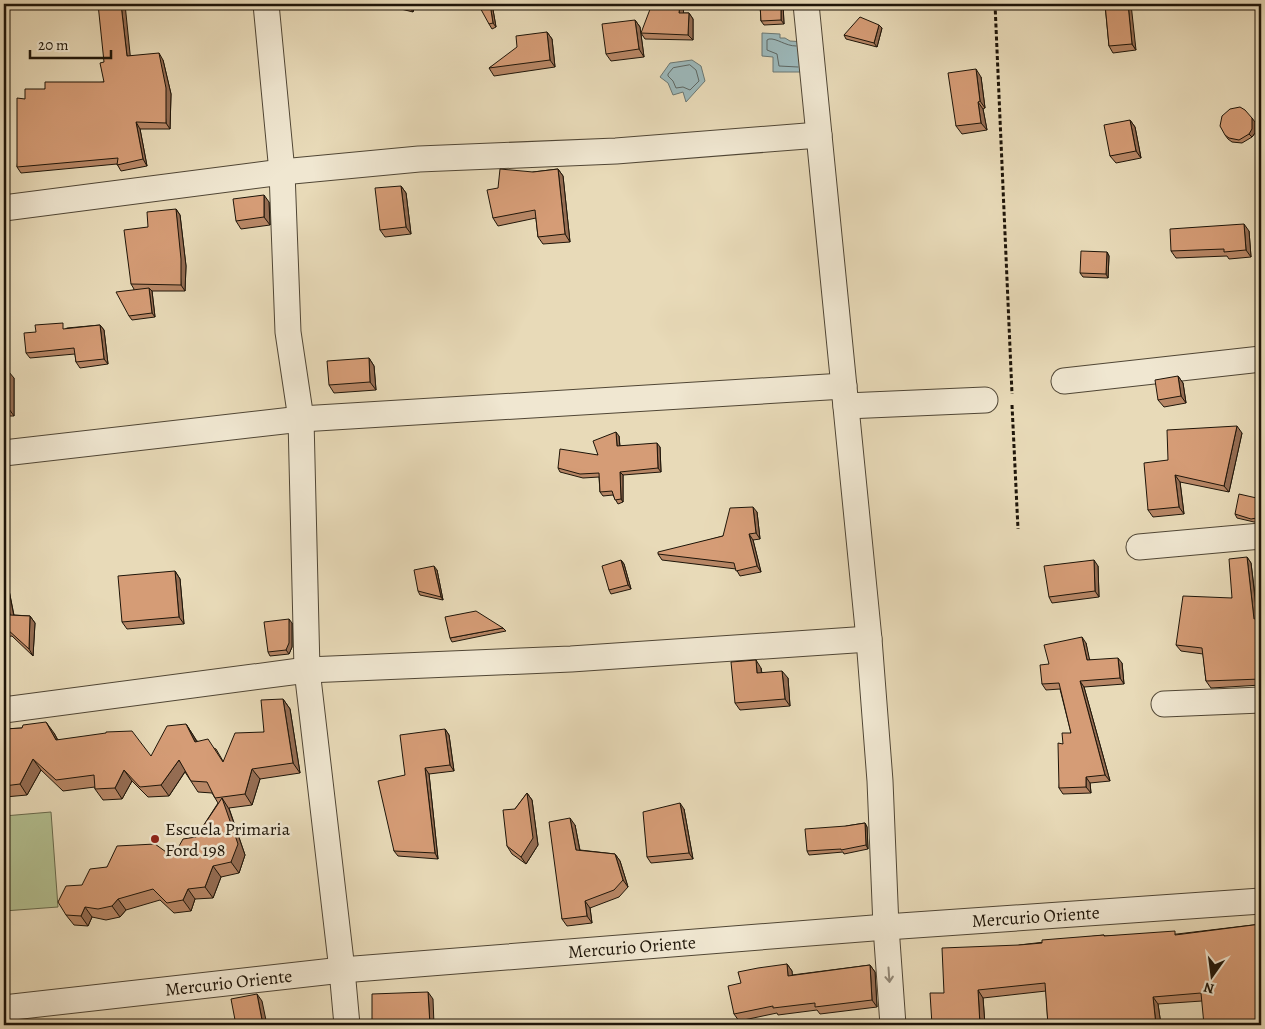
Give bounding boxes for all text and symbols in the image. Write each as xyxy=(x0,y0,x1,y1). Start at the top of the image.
scale bar xyxy=(30,28,111,60)
text: 20 m xyxy=(38,35,69,55)
place label: Escuela Primaria Ford 198 xyxy=(165,817,291,862)
marker: Escuela Primaria Ford 198 xyxy=(149,833,161,845)
street label: Mercurio Oriente xyxy=(971,900,1101,933)
street label: Mercurio Oriente xyxy=(567,930,697,964)
north arrow xyxy=(1188,952,1238,1002)
street label: Mercurio Oriente xyxy=(164,964,294,1002)
one-way arrow xyxy=(885,967,894,983)
text: N xyxy=(1202,978,1216,999)

